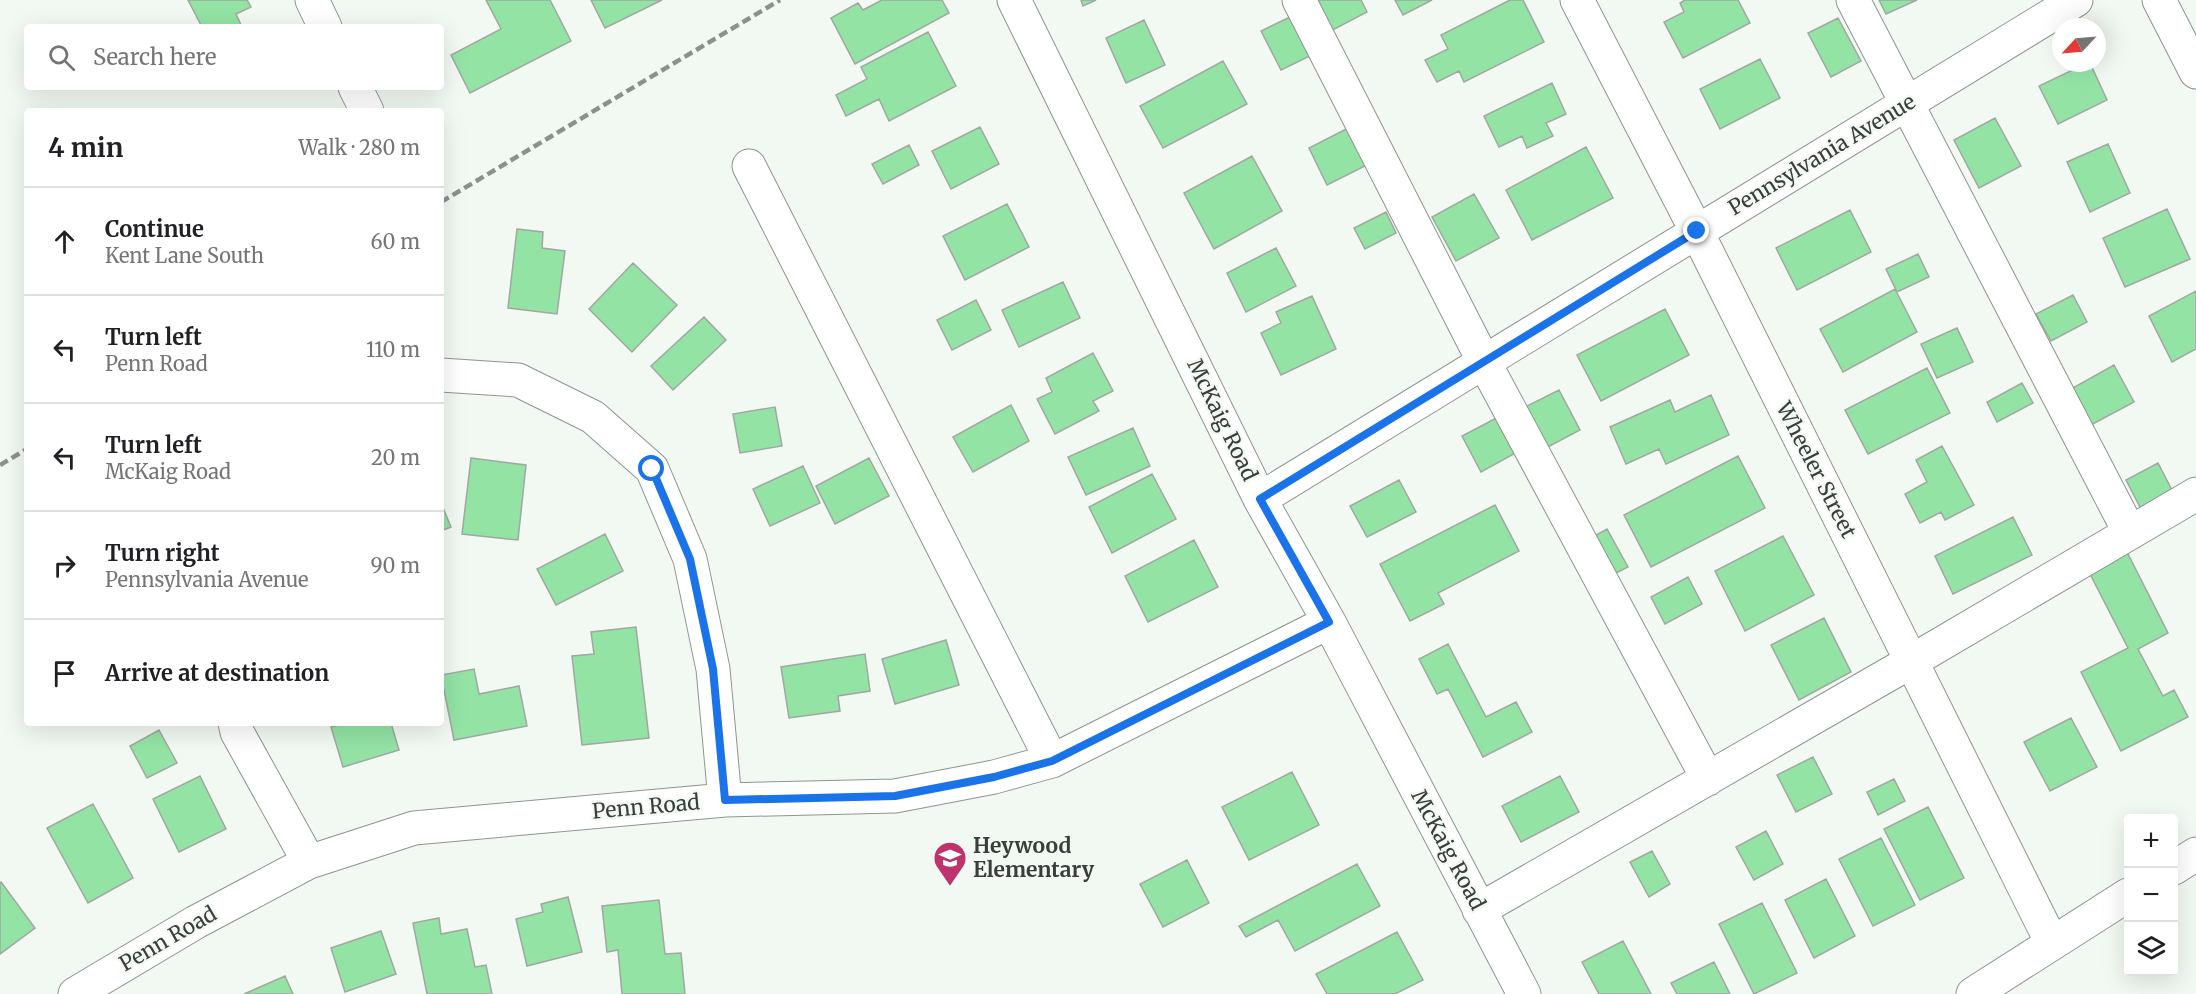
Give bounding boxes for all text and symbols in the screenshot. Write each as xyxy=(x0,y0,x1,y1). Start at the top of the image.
north arrow xyxy=(2052,18,2106,72)
search box xyxy=(24,24,444,90)
icon: search xyxy=(45,41,78,74)
text: Search here xyxy=(93,43,216,71)
street label: Pennsylvania Avenue xyxy=(1723,88,1920,221)
text: 4 min xyxy=(48,131,123,164)
text: Walk · 280 m xyxy=(298,135,420,160)
text: Continue xyxy=(105,215,204,243)
route end xyxy=(1683,217,1709,243)
icon: ahead xyxy=(48,225,81,258)
text: 60 m xyxy=(370,229,420,254)
text: Kent Lane South xyxy=(105,243,264,268)
text: Turn left xyxy=(105,323,202,351)
icon: left xyxy=(48,333,81,366)
text: 110 m xyxy=(366,337,420,362)
text: Penn Road xyxy=(105,351,208,376)
street label: McKaig Road xyxy=(1181,354,1264,486)
street label: Wheeler Street xyxy=(1770,396,1862,542)
text: Turn left xyxy=(105,431,202,459)
icon: left xyxy=(48,441,81,474)
text: 20 m xyxy=(371,445,420,470)
route start xyxy=(638,455,664,481)
text: McKaig Road xyxy=(105,459,231,484)
text: Turn right xyxy=(105,539,219,567)
icon: right xyxy=(48,549,81,582)
text: 90 m xyxy=(370,553,420,578)
text: Pennsylvania Avenue xyxy=(105,567,309,592)
icon: arrive xyxy=(48,657,81,690)
text: Arrive at destination xyxy=(105,659,329,687)
street label: McKaig Road xyxy=(1405,785,1492,915)
street label: Penn Road xyxy=(591,788,701,825)
map controls xyxy=(2124,814,2178,976)
button: + xyxy=(2124,814,2178,868)
place label: Heywood Elementary xyxy=(973,832,1095,883)
school or university icon: Heywood Elementary xyxy=(932,840,968,887)
button: − xyxy=(2124,868,2178,922)
street label: Penn Road xyxy=(114,900,222,977)
button: layers xyxy=(2124,922,2178,976)

